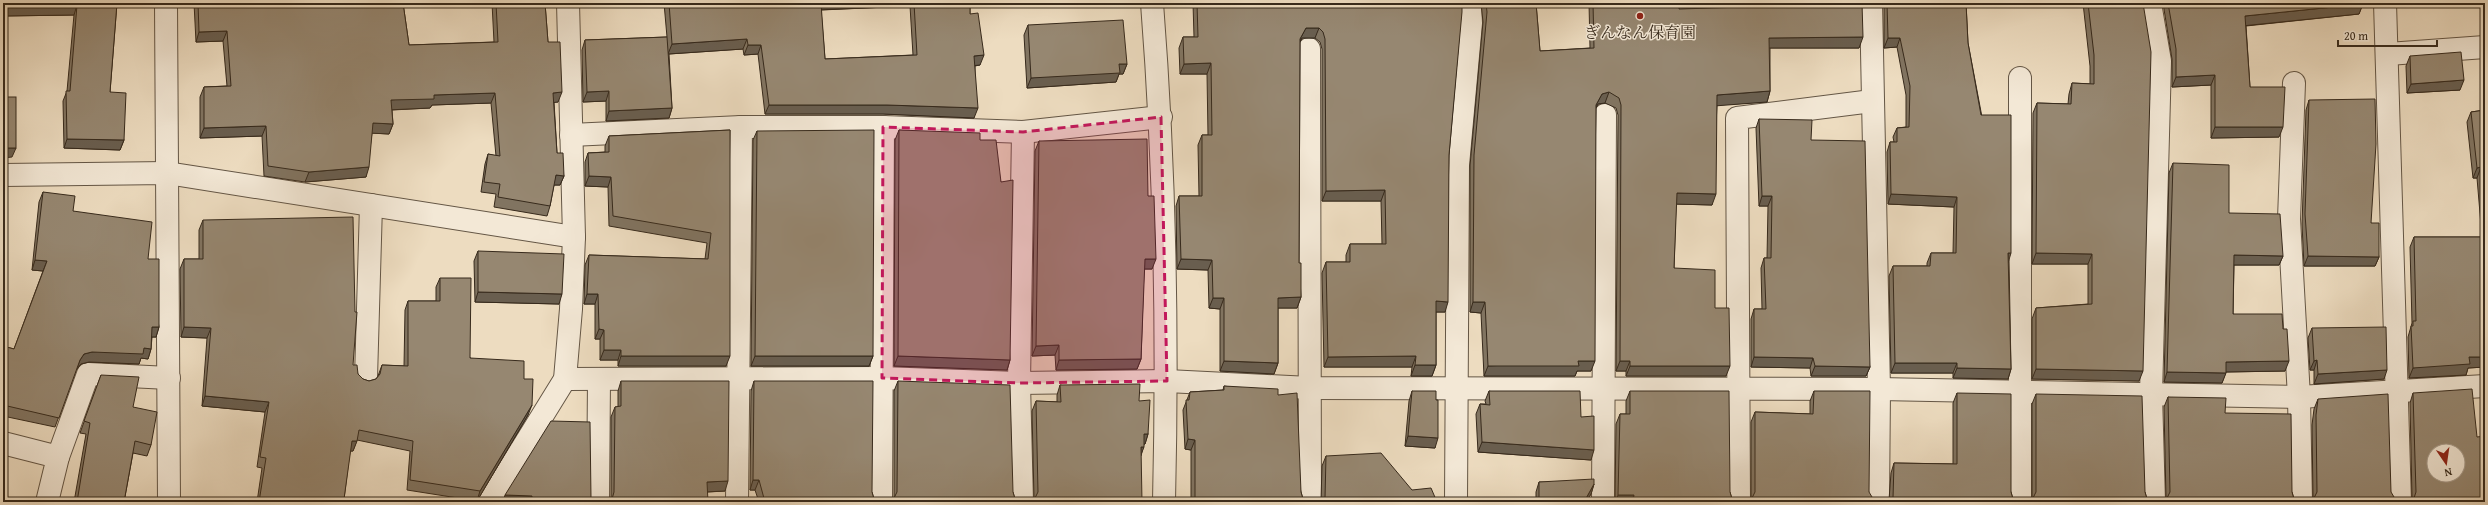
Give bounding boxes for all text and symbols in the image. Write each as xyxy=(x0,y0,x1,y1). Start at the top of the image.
marker: ぎんなん保育園 xyxy=(1635,11,1645,21)
place label: ぎんなん保育園 xyxy=(1584,20,1696,44)
scale bar xyxy=(2338,22,2437,48)
text: 20 m xyxy=(2344,27,2368,44)
north arrow xyxy=(2426,443,2466,483)
text: N xyxy=(2442,464,2454,482)

